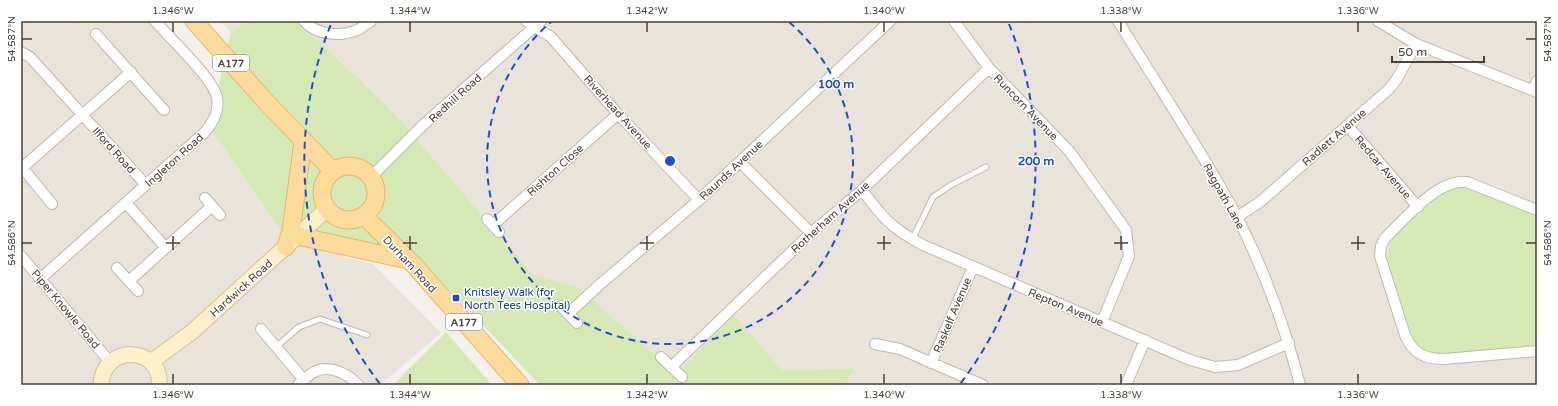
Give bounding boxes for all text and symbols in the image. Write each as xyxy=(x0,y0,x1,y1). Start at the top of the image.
text: 1.346°W xyxy=(152,5,194,17)
text: 1.344°W xyxy=(389,5,431,17)
text: 1.342°W xyxy=(626,5,668,17)
text: 1.340°W xyxy=(863,5,905,17)
text: 1.338°W xyxy=(1100,5,1142,17)
text: 1.336°W xyxy=(1337,5,1379,17)
text: 54.587°N xyxy=(6,16,18,62)
text: 54.587°N xyxy=(1542,16,1554,62)
scale bar xyxy=(1392,38,1484,64)
text: 50 m xyxy=(1398,45,1427,59)
road number: A177 xyxy=(213,55,249,71)
street label: Redhill Road xyxy=(426,71,484,125)
street label: Runcorn Avenue xyxy=(991,72,1060,143)
street label: Riverhead Avenue xyxy=(581,73,654,152)
text: 100 m xyxy=(818,77,854,91)
street label: Radlett Avenue xyxy=(1300,106,1369,169)
street label: Ilford Road xyxy=(89,124,138,176)
street label: Ingleton Road xyxy=(143,131,206,190)
street label: Redcar Avenue xyxy=(1352,133,1414,202)
street label: Raunds Avenue xyxy=(697,138,766,203)
street label: Rishton Close xyxy=(524,142,586,199)
centre of rings xyxy=(663,154,677,168)
text: 200 m xyxy=(1018,154,1054,168)
street label: Ragpath Lane xyxy=(1200,161,1247,231)
street label: Rotherham Avenue xyxy=(788,179,872,256)
text: 54.586°N xyxy=(6,220,18,266)
text: 54.586°N xyxy=(1542,220,1554,266)
street label: Durham Road xyxy=(380,233,439,295)
street label: Hardwick Road xyxy=(208,257,275,320)
street label: Piper Knowle Road xyxy=(29,267,102,352)
street label: Raskelf Avenue xyxy=(931,276,974,355)
place label: Knitsley Walk (for North Tees Hospital) xyxy=(464,286,570,312)
street label: Repton Avenue xyxy=(1026,286,1105,329)
marker: Knitsley Walk (for North Tees Hospital) xyxy=(451,293,461,303)
road number: A177 xyxy=(446,314,482,330)
text: 1.346°W xyxy=(152,389,194,401)
text: 1.344°W xyxy=(389,389,431,401)
text: 1.342°W xyxy=(626,389,668,401)
text: 1.340°W xyxy=(863,389,905,401)
text: 1.338°W xyxy=(1100,389,1142,401)
text: 1.336°W xyxy=(1337,389,1379,401)

